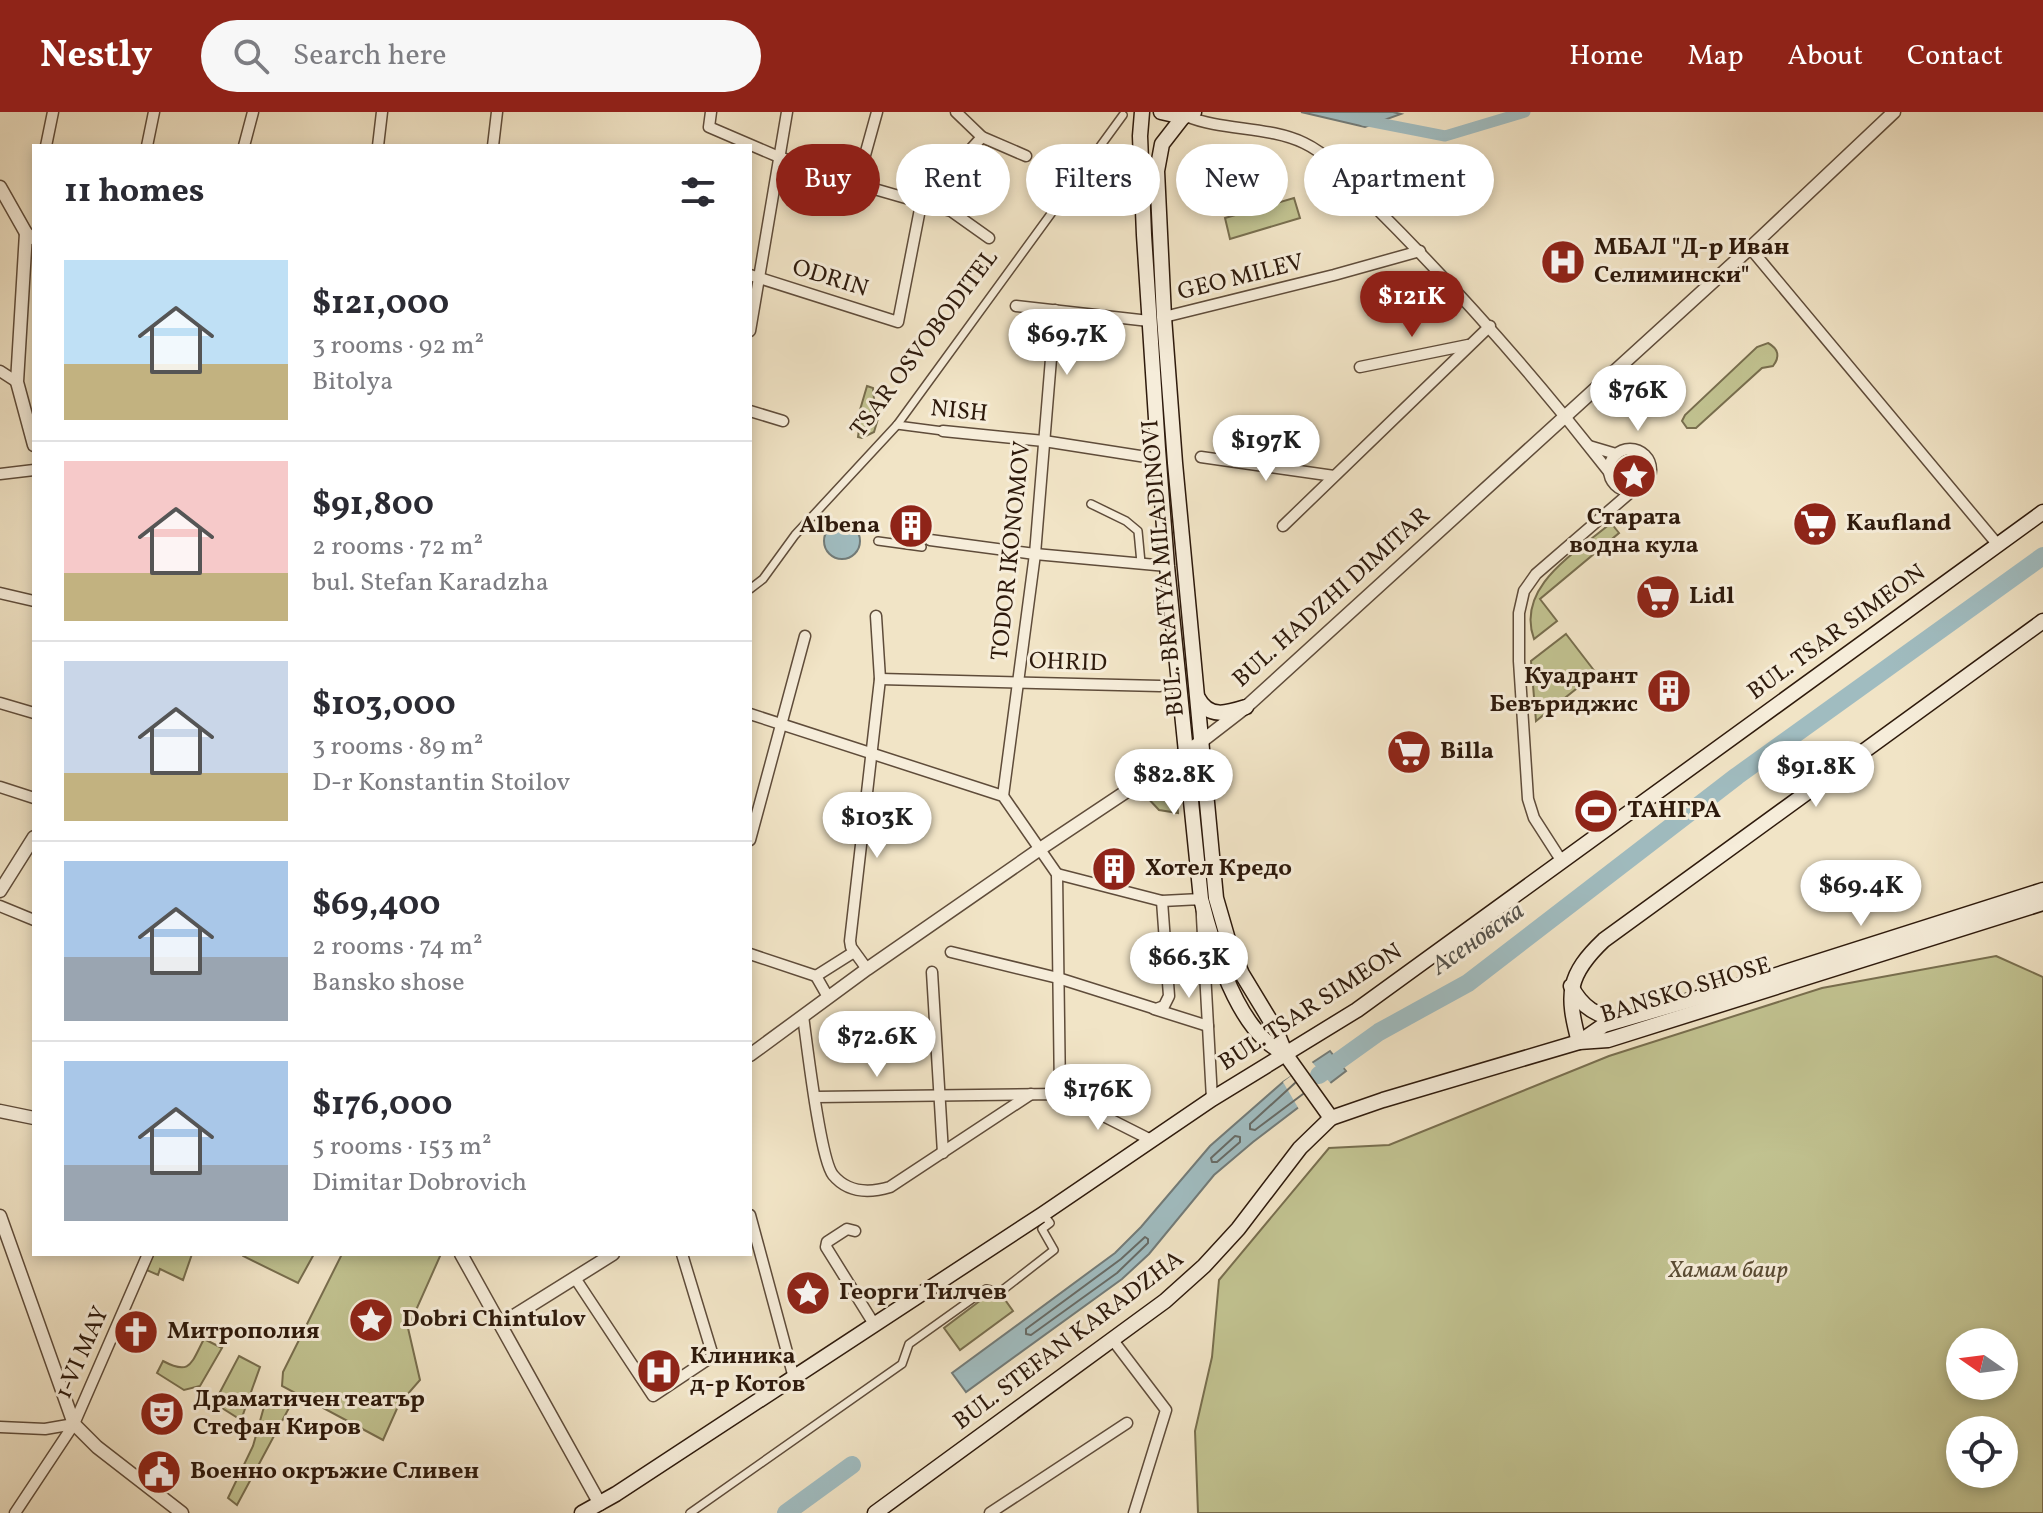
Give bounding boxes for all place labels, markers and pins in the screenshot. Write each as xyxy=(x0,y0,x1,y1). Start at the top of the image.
place label: МБАЛ "Д-р Иван Селимински" xyxy=(1594,231,1789,293)
hospital icon: МБАЛ "Д-р Иван Селимински" xyxy=(1539,238,1587,286)
pin: $121K xyxy=(1356,271,1468,339)
pin: $69.7K xyxy=(1002,309,1132,377)
pin: $76K xyxy=(1591,365,1685,433)
pin: $197K xyxy=(1210,415,1322,483)
place icon: Старата водна кула xyxy=(1610,452,1658,500)
supermarket icon: Kaufland xyxy=(1791,500,1839,548)
place label: Старата водна кула xyxy=(1569,501,1699,563)
building icon: Albena xyxy=(887,502,935,550)
place label: Kaufland xyxy=(1846,507,1952,541)
place label: Albena xyxy=(799,509,880,543)
supermarket icon: Lidl xyxy=(1634,573,1682,621)
place label: Lidl xyxy=(1689,580,1734,614)
place label: Куадрант Бевъриджис xyxy=(1489,660,1638,722)
building icon: Куадрант Бевъриджис xyxy=(1645,667,1693,715)
supermarket icon: Billa xyxy=(1385,728,1433,776)
place label: Billa xyxy=(1440,735,1494,769)
pin: $91.8K xyxy=(1751,741,1881,809)
pin: $82.8K xyxy=(1109,749,1239,817)
sports icon: ТАНГРА xyxy=(1572,787,1620,835)
pin: $103K xyxy=(821,792,933,860)
place label: ТАНГРА xyxy=(1627,794,1721,828)
building icon: Хотел Кредо xyxy=(1090,845,1138,893)
place label: Хотел Кредо xyxy=(1145,852,1292,886)
pin: $69.4K xyxy=(1796,860,1926,928)
pin: $66.3K xyxy=(1124,932,1254,1000)
pin: $72.6K xyxy=(812,1011,942,1079)
pin: $176K xyxy=(1042,1064,1154,1132)
place icon: Георги Тилчев xyxy=(784,1269,832,1317)
place label: Георги Тилчев xyxy=(839,1276,1007,1310)
place icon: Dobri Chintulov xyxy=(347,1296,395,1344)
place label: Dobri Chintulov xyxy=(402,1303,587,1337)
church icon: Митрополия xyxy=(112,1308,160,1356)
place label: Митрополия xyxy=(167,1315,320,1349)
place label: Клиника д-р Котов xyxy=(690,1340,805,1402)
hospital icon: Клиника д-р Котов xyxy=(635,1347,683,1395)
place label: Драматичен театър Стефан Киров xyxy=(193,1383,425,1445)
theatre icon: Драматичен театър Стефан Киров xyxy=(138,1390,186,1438)
public building icon: Военно окръжие Сливен xyxy=(135,1448,183,1496)
place label: Военно окръжие Сливен xyxy=(190,1455,479,1489)

